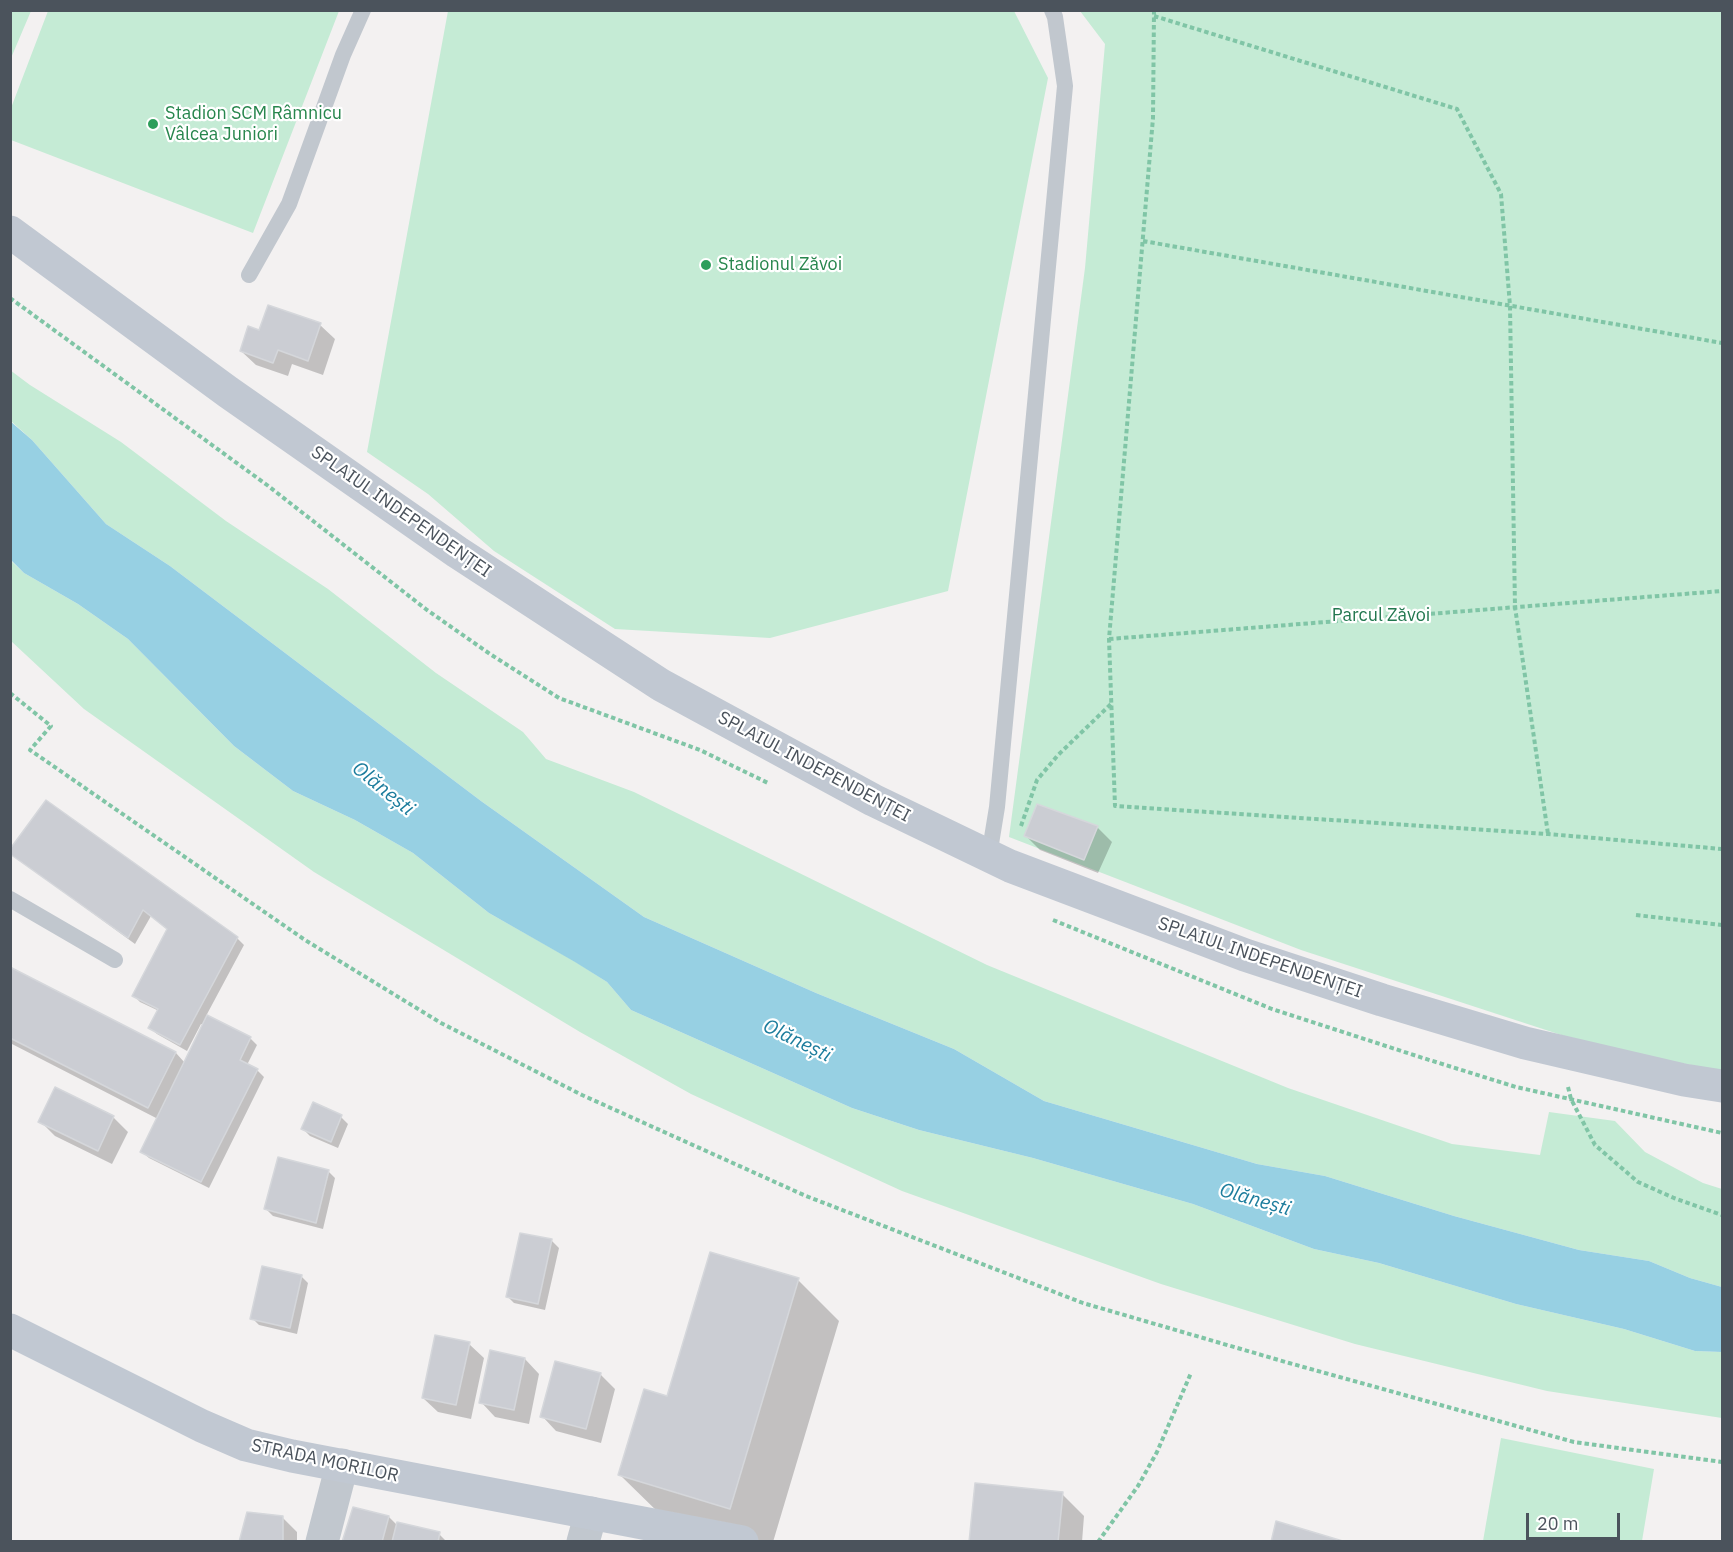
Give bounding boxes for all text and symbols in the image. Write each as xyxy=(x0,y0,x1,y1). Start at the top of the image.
place label: Stadion SCM Râmnicu Vâlcea Juniori xyxy=(165,103,342,146)
marker: Stadion SCM Râmnicu Vâlcea Juniori xyxy=(146,117,160,131)
place label: Stadionul Zăvoi xyxy=(718,254,842,276)
marker: Stadionul Zăvoi xyxy=(699,258,713,272)
street label: SPLAIUL INDEPENDENȚEI xyxy=(307,442,495,582)
park label: Parcul Zăvoi xyxy=(1332,605,1430,627)
street label: SPLAIUL INDEPENDENȚEI xyxy=(714,707,914,827)
water label: Olănești xyxy=(347,757,419,821)
street label: SPLAIUL INDEPENDENȚEI xyxy=(1155,913,1365,1003)
water label: Olănești xyxy=(759,1014,835,1068)
water label: Olănești xyxy=(1217,1178,1293,1222)
street label: STRADA MORILOR xyxy=(249,1435,401,1487)
scale bar xyxy=(1529,1501,1624,1539)
text: 20 m xyxy=(1537,1512,1579,1535)

